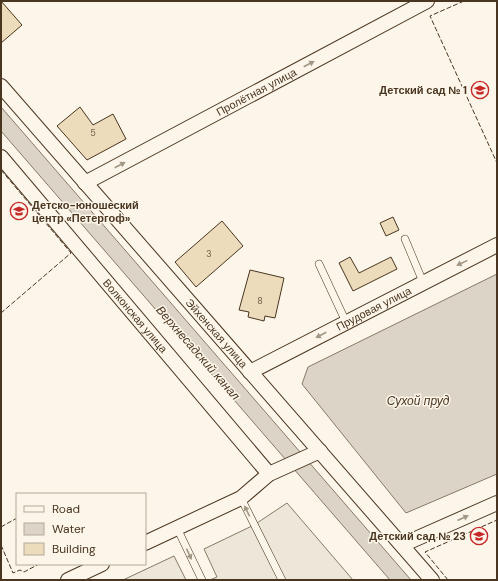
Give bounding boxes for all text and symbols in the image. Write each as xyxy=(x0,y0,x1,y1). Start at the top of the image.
one-way arrow xyxy=(303,61,314,67)
street label: Пролётная улица xyxy=(214,64,300,119)
school or university icon: Детский сад № 1 xyxy=(470,80,490,100)
place label: Детский сад № 1 xyxy=(379,83,467,97)
house number: 5 xyxy=(90,127,96,139)
one-way arrow xyxy=(114,161,126,168)
place label: Детско-юношеский центр «Петергоф» xyxy=(32,198,139,225)
school or university icon: Детско-юношеский центр «Петергоф» xyxy=(9,201,29,221)
house number: 3 xyxy=(206,248,212,260)
one-way arrow xyxy=(456,260,468,266)
street label: Волконская улица xyxy=(100,276,171,356)
street label: Прудовая улица xyxy=(334,283,414,334)
house number: 8 xyxy=(257,295,263,307)
street label: Эйхенская улица xyxy=(183,296,251,371)
water label: Верхнесадский канал xyxy=(153,302,244,404)
one-way arrow xyxy=(316,331,327,338)
water label: Сухой пруд xyxy=(387,393,450,409)
legend xyxy=(16,493,146,565)
text: Road xyxy=(52,501,80,517)
one-way arrow xyxy=(244,505,250,517)
one-way arrow xyxy=(457,515,468,521)
text: Water xyxy=(52,521,86,537)
school or university icon: Детский сад № 23 xyxy=(469,526,489,546)
place label: Детский сад № 23 xyxy=(369,529,466,543)
text: Building xyxy=(52,541,96,557)
one-way arrow xyxy=(186,548,192,560)

